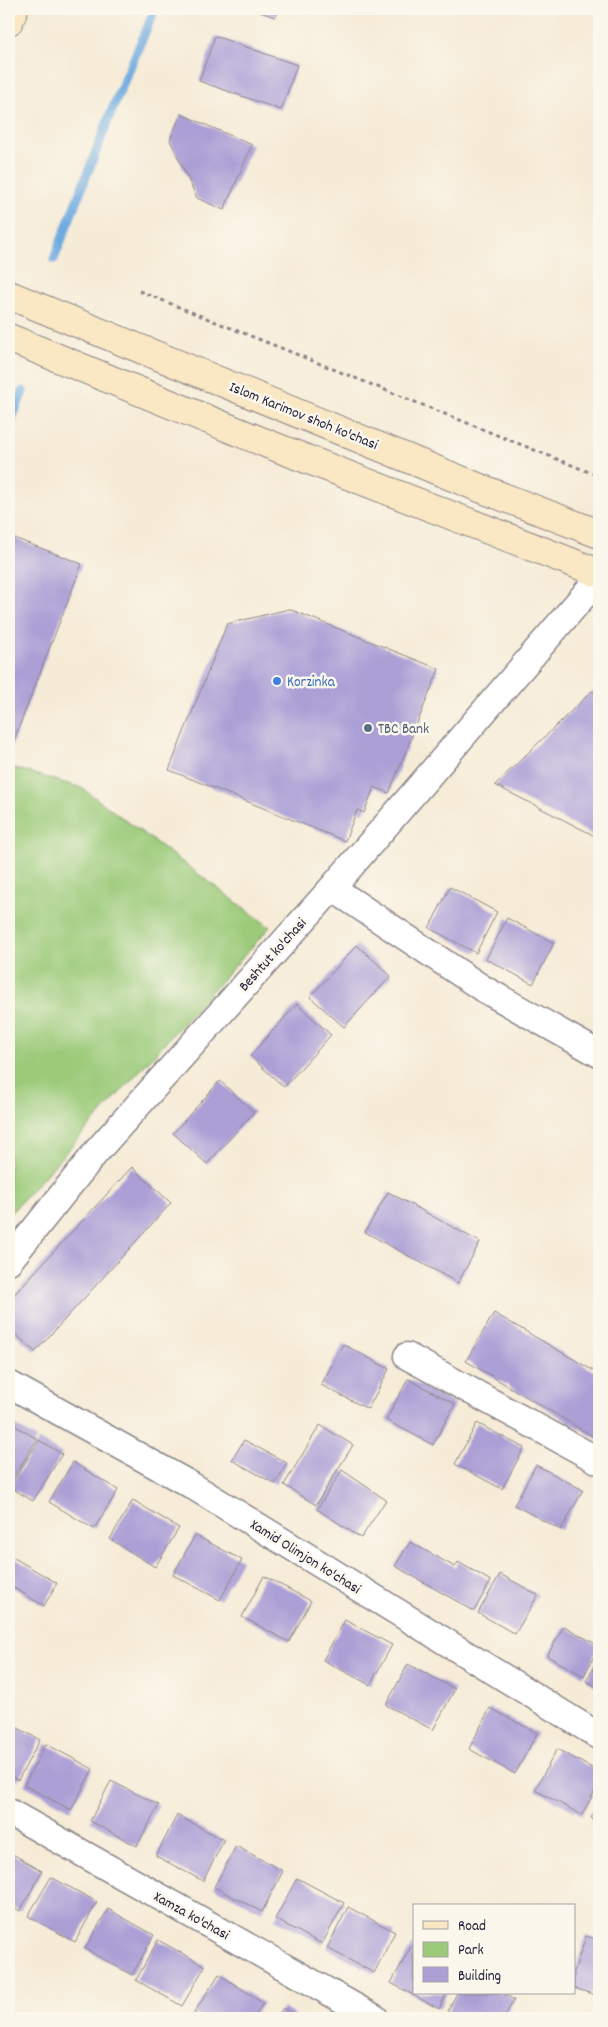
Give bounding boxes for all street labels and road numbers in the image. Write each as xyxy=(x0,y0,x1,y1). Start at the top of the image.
street label: Islom Karimov shoh ko'chasi xyxy=(225,377,381,457)
street label: Beshtut ko'chasi xyxy=(234,913,313,997)
street label: Xamid Olimjon ko'chasi xyxy=(245,1515,365,1601)
street label: Xamza ko'chasi xyxy=(149,1887,233,1947)

